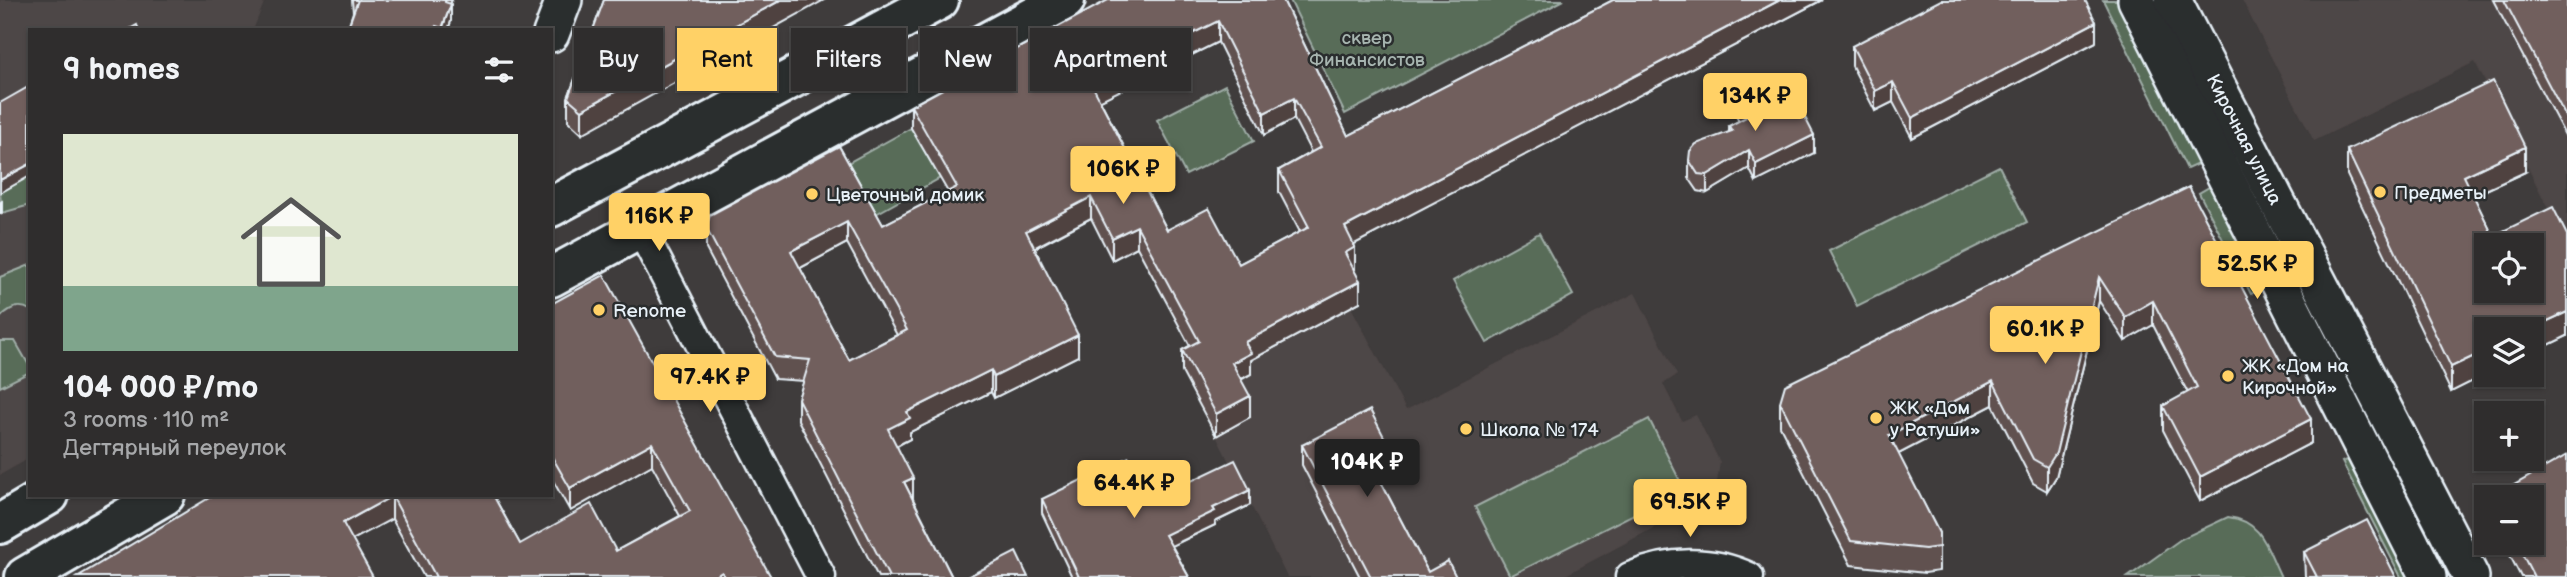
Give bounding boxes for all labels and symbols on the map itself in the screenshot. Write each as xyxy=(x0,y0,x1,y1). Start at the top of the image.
park label: сквер Финансистов xyxy=(1309,27,1425,72)
street label: Кирочная улица xyxy=(2201,71,2286,209)
pin: 134K ₽ xyxy=(1698,74,1812,133)
pin: 106K ₽ xyxy=(1066,146,1180,206)
place label: Предметы xyxy=(2394,182,2487,205)
place label: Цветочный домик xyxy=(826,184,984,207)
marker: Предметы xyxy=(2372,184,2388,200)
marker: Цветочный домик xyxy=(804,186,820,202)
pin: 116K ₽ xyxy=(602,194,716,253)
pin: 52.5K ₽ xyxy=(2192,242,2322,301)
place label: Renome xyxy=(613,300,686,323)
marker: Renome xyxy=(591,302,607,318)
pin: 60.1K ₽ xyxy=(1980,306,2110,366)
pin: 97.4K ₽ xyxy=(645,354,775,414)
place label: ЖК «Дом на Кирочной» xyxy=(2242,355,2349,400)
marker: ЖК «Дом на Кирочной» xyxy=(2220,368,2236,384)
place label: ЖК «Дом у Ратуши» xyxy=(1890,397,1981,442)
marker: ЖК «Дом у Ратуши» xyxy=(1868,410,1884,426)
place label: Школа № 174 xyxy=(1480,419,1599,442)
marker: Школа № 174 xyxy=(1458,421,1474,437)
pin: 104K ₽ xyxy=(1310,440,1424,499)
pin: 64.4K ₽ xyxy=(1069,461,1199,520)
pin: 69.5K ₽ xyxy=(1625,480,1755,539)

